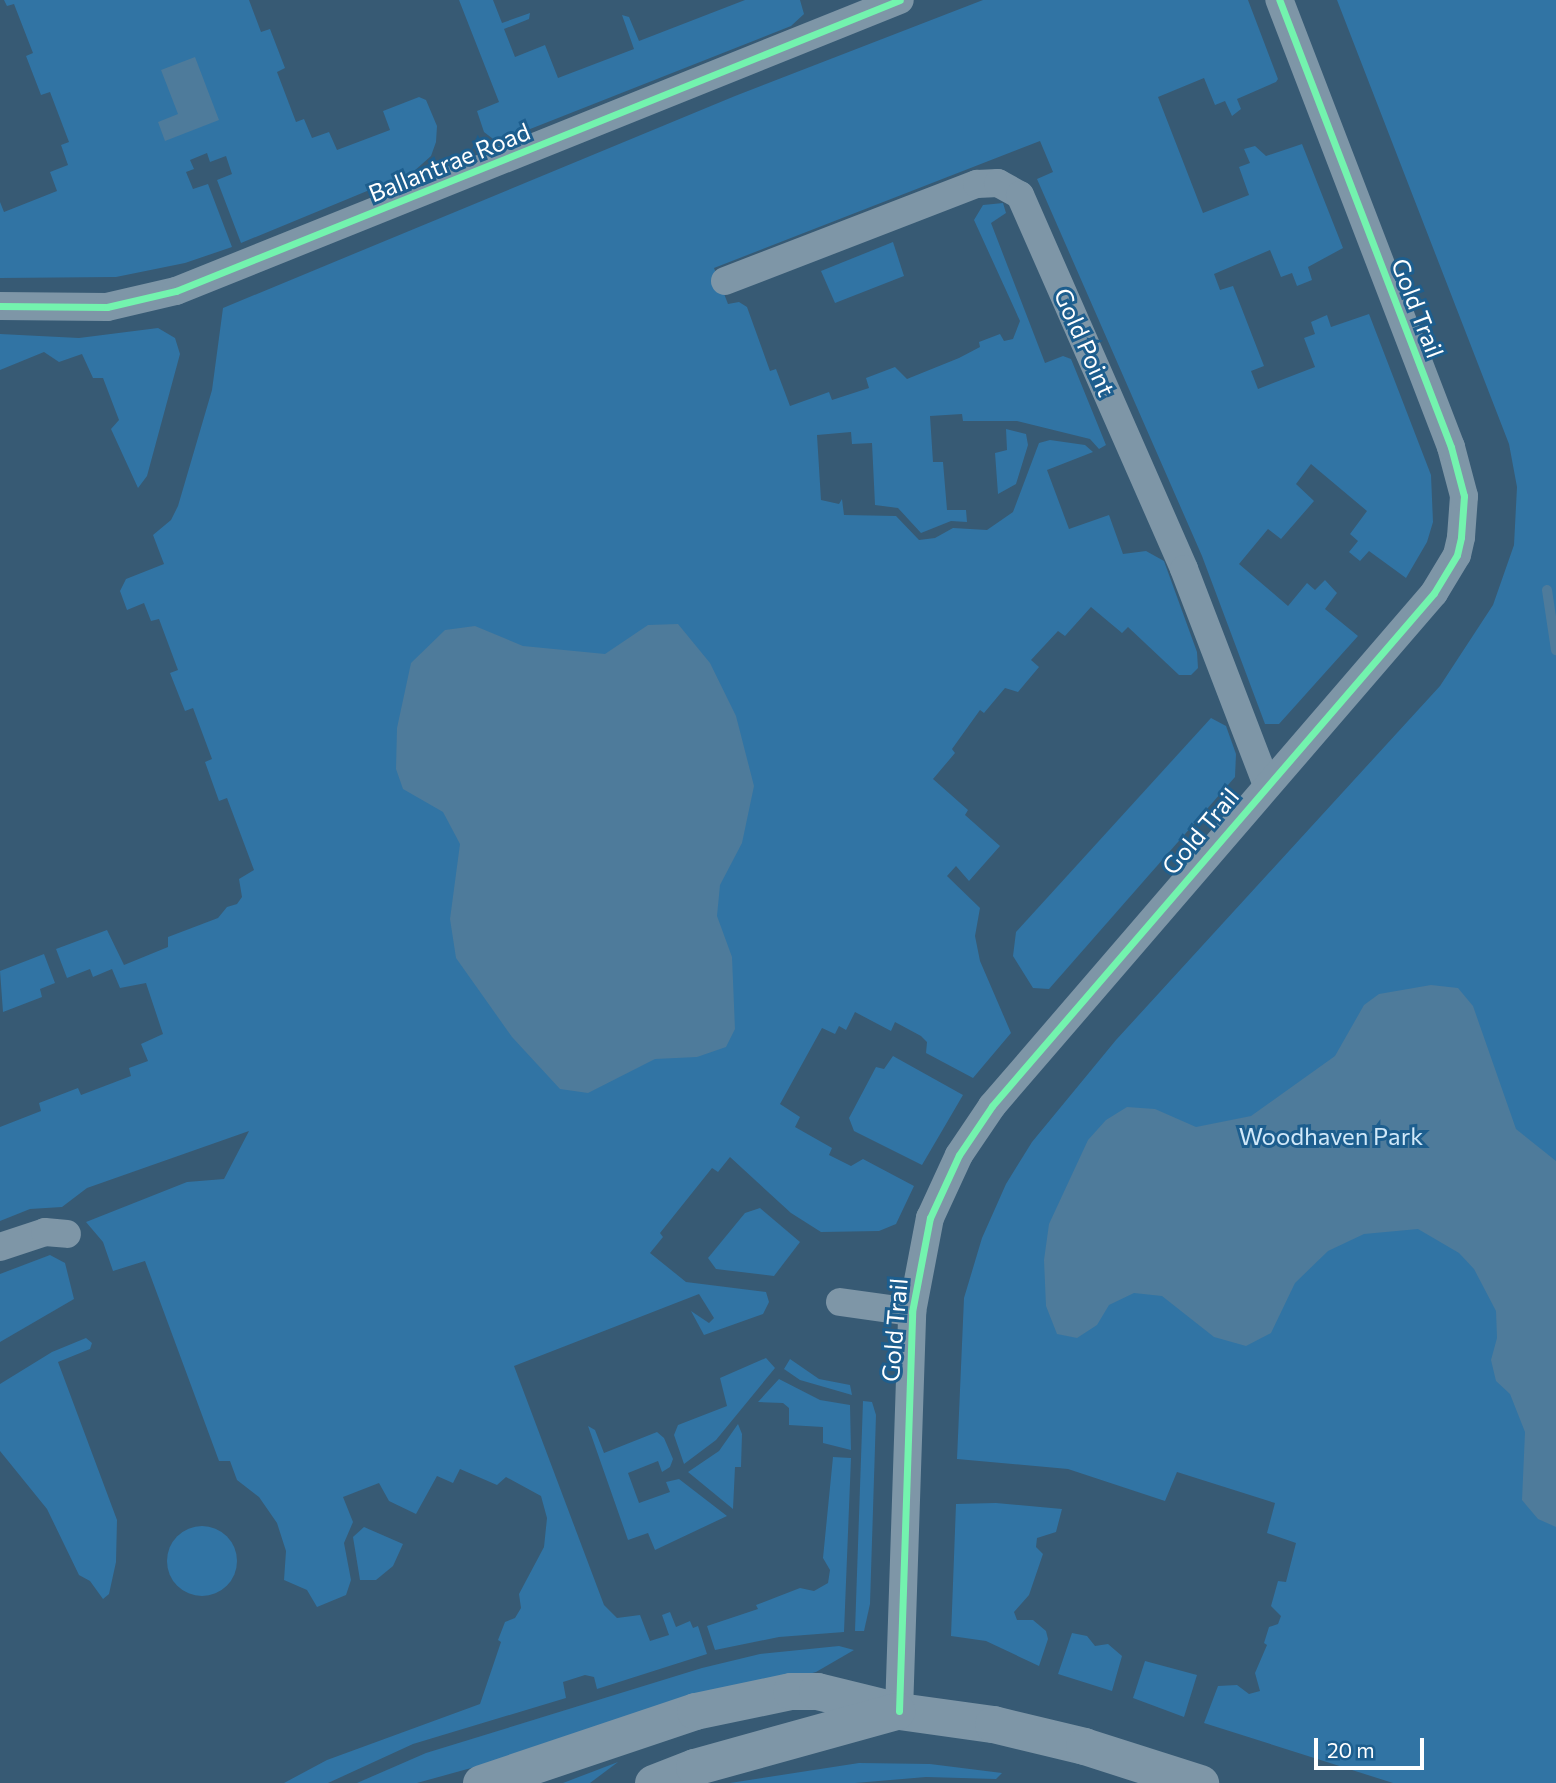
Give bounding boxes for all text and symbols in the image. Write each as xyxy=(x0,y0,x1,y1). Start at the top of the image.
street label: Ballantrae Road xyxy=(364,117,534,207)
street label: Gold Trail xyxy=(1386,254,1450,362)
street label: Gold Point xyxy=(1048,284,1122,400)
street label: Gold Trail xyxy=(1156,782,1244,880)
park label: Woodhaven Park xyxy=(1239,1122,1423,1150)
street label: Gold Trail xyxy=(875,1277,913,1383)
scale bar xyxy=(1318,1724,1428,1768)
text: 20 m xyxy=(1327,1737,1375,1762)

